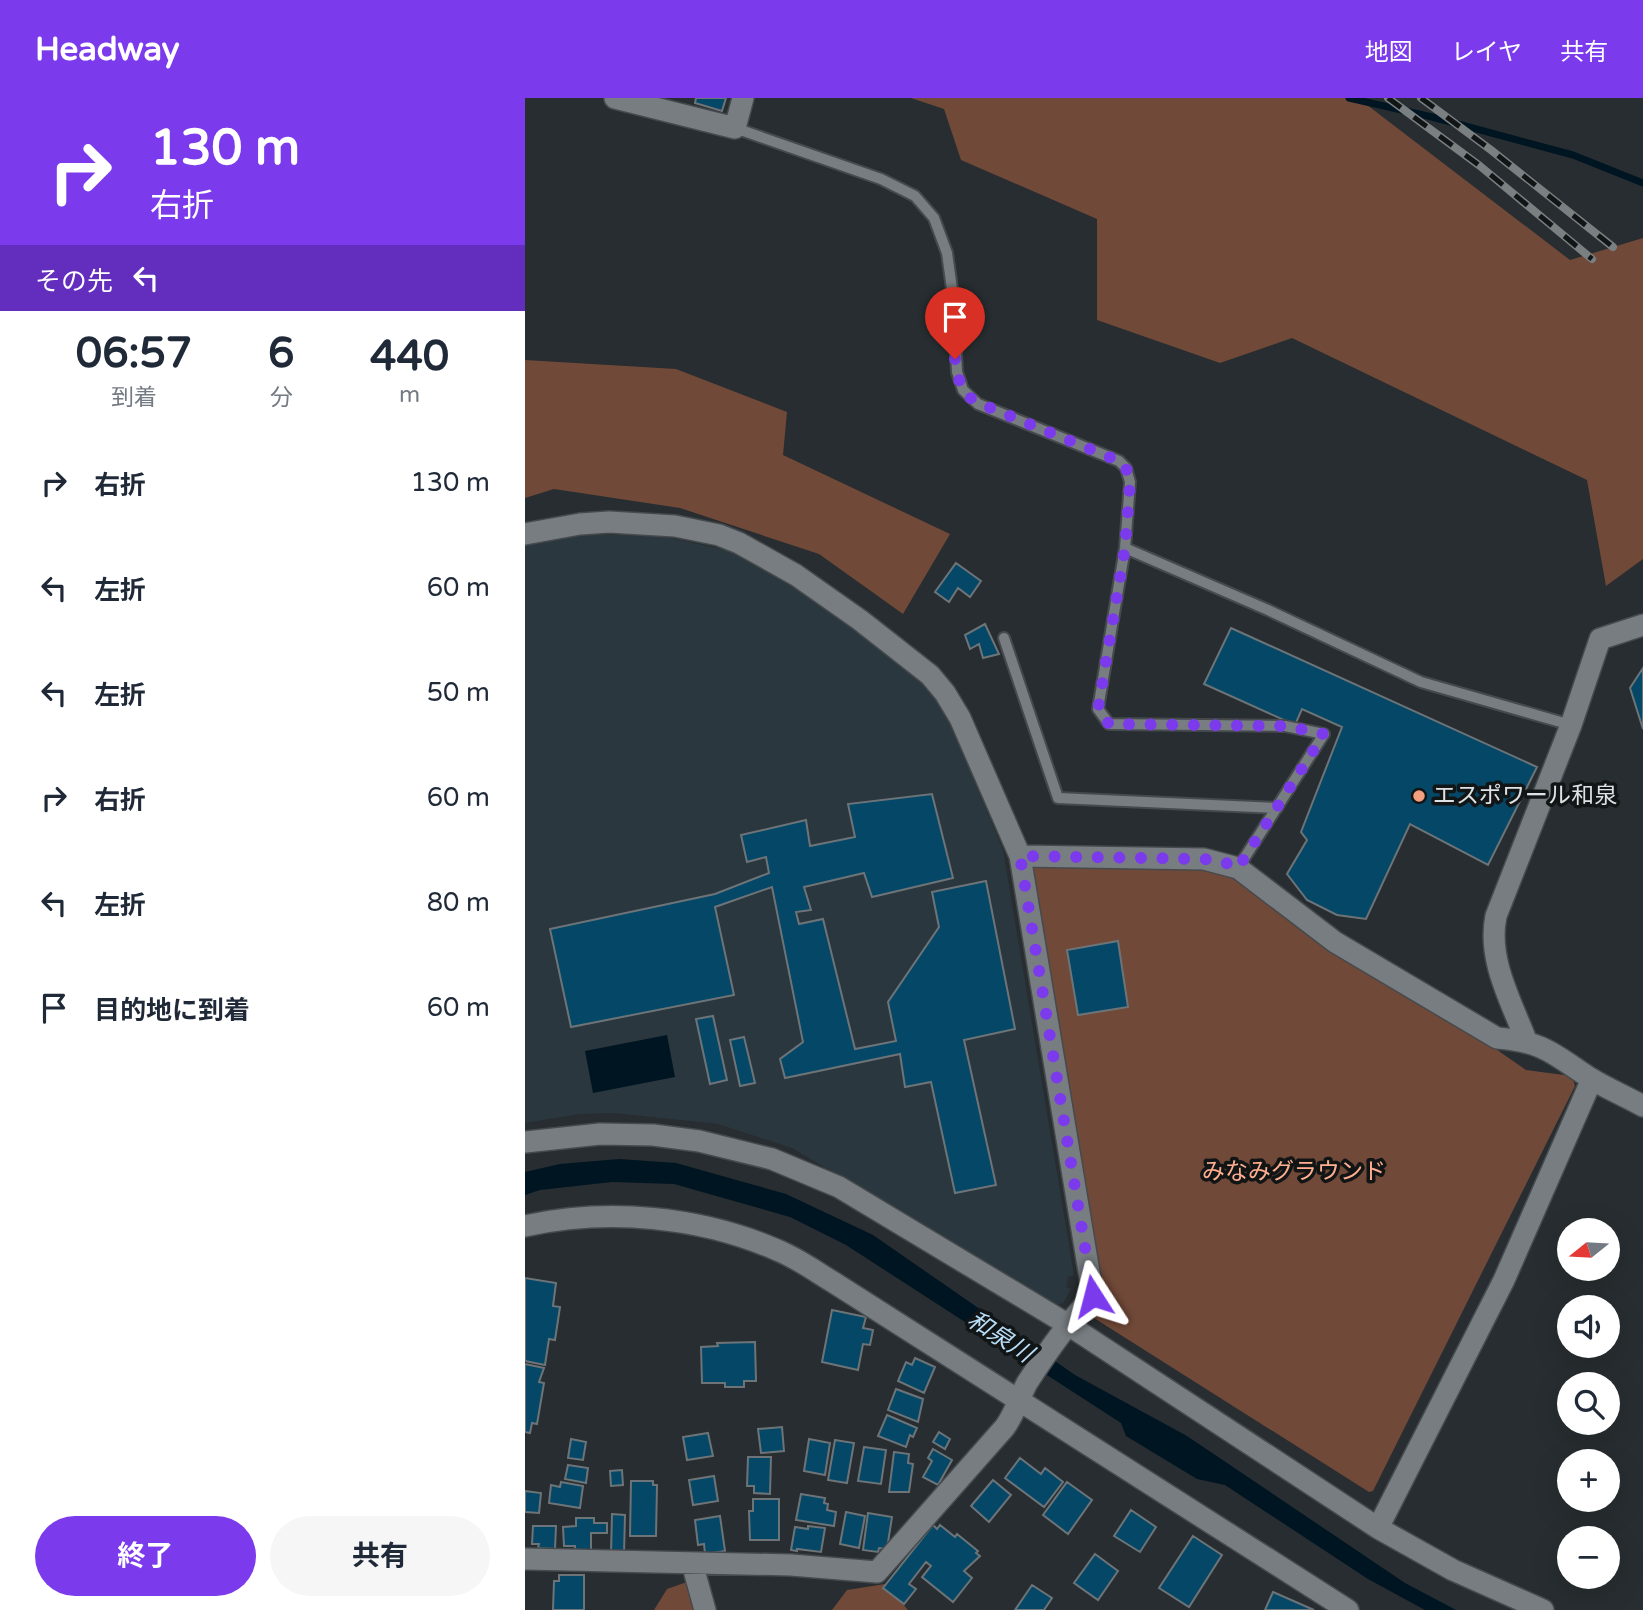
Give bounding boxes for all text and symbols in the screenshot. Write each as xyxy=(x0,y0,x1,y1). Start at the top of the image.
text: Headway xyxy=(35,30,179,69)
text: 地図 xyxy=(1365,38,1413,67)
text: レイヤ xyxy=(1451,38,1522,67)
text: 共有 xyxy=(1560,38,1608,67)
text: 130 m xyxy=(150,119,300,178)
icon: right xyxy=(35,126,126,217)
text: 右折 xyxy=(150,187,214,225)
icon: left xyxy=(127,259,165,297)
text: その先 xyxy=(35,266,113,297)
pin xyxy=(925,287,985,359)
icon: arrive xyxy=(936,298,974,336)
text: 06:57 xyxy=(76,328,192,379)
text: 6 xyxy=(268,328,294,379)
text: 440 xyxy=(370,331,449,382)
text: m xyxy=(399,381,420,409)
text: 到着 xyxy=(111,384,157,412)
text: 分 xyxy=(270,384,293,412)
icon: right xyxy=(35,464,73,502)
text: 130 m xyxy=(410,467,490,498)
text: 右折 xyxy=(94,470,146,501)
icon: left xyxy=(35,569,73,607)
text: 60 m xyxy=(427,572,490,603)
text: 左折 xyxy=(94,575,146,606)
icon: left xyxy=(35,674,73,712)
text: 50 m xyxy=(427,677,490,708)
text: 左折 xyxy=(94,680,146,711)
icon: right xyxy=(35,779,73,817)
text: 60 m xyxy=(427,782,490,813)
place label: エスポワール和泉 xyxy=(1433,782,1617,810)
text: 右折 xyxy=(94,785,146,816)
marker: エスポワール和泉 xyxy=(1411,788,1427,804)
icon: left xyxy=(35,884,73,922)
text: 80 m xyxy=(427,887,490,918)
text: 左折 xyxy=(94,890,146,921)
icon: arrive xyxy=(35,989,73,1027)
text: 60 m xyxy=(427,992,490,1023)
text: 目的地に到着 xyxy=(94,995,250,1026)
park label: みなみグラウンド xyxy=(1202,1158,1386,1186)
north arrow xyxy=(1557,1218,1621,1281)
map controls xyxy=(1557,1218,1620,1589)
position arrow xyxy=(1056,1259,1130,1333)
button: sound xyxy=(1557,1295,1620,1358)
water label: 和泉川 xyxy=(962,1305,1041,1370)
button: search xyxy=(1557,1372,1620,1435)
button: + xyxy=(1557,1449,1620,1512)
button: 終了 xyxy=(35,1516,256,1596)
button: 共有 xyxy=(270,1516,490,1596)
button: − xyxy=(1557,1526,1620,1589)

